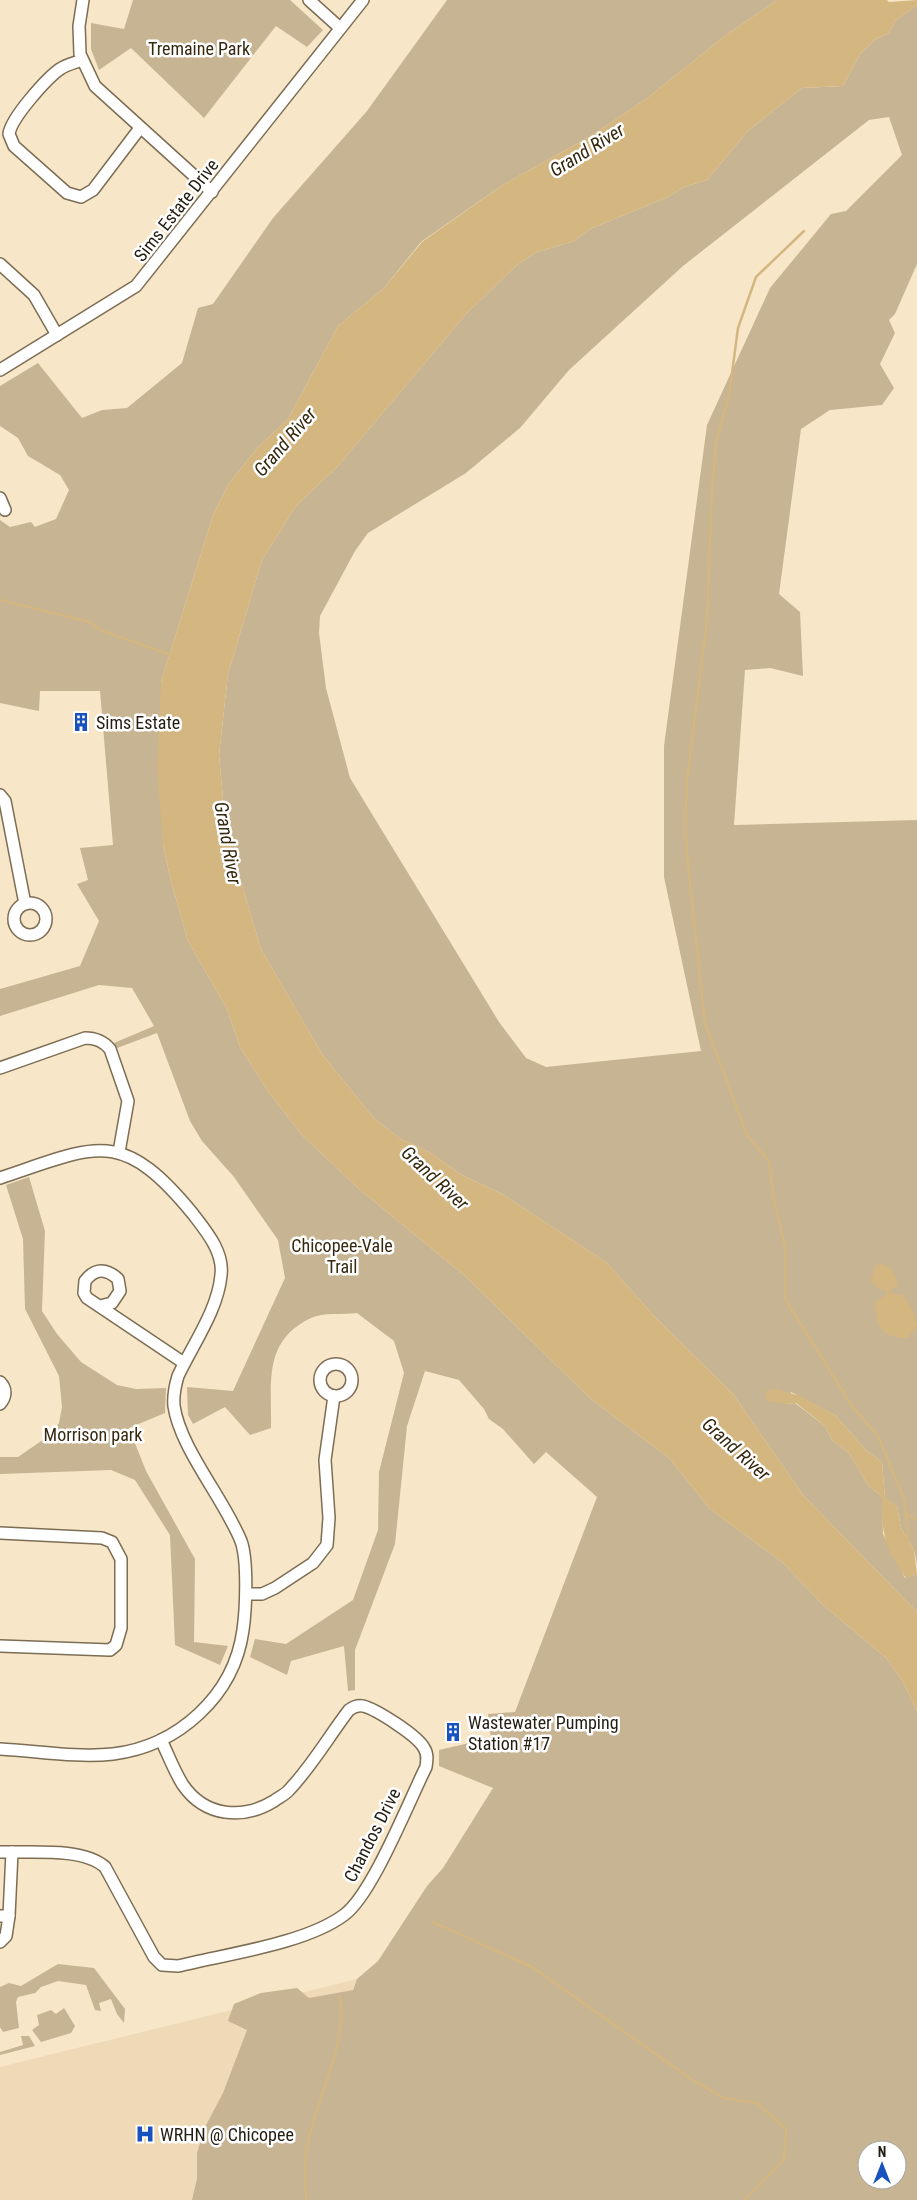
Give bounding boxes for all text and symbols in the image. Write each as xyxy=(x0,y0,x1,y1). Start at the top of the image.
park label: Tremaine Park xyxy=(148,38,250,59)
water label: Grand River xyxy=(546,118,629,182)
street label: Sims Estate Drive xyxy=(129,155,223,265)
water label: Grand River xyxy=(249,403,321,481)
building icon: Sims Estate xyxy=(70,711,92,733)
place label: Sims Estate xyxy=(96,712,180,733)
water label: Grand River xyxy=(209,800,247,886)
water label: Grand River xyxy=(397,1141,474,1215)
park label: Chicopee-Vale Trail xyxy=(291,1235,393,1277)
water label: Grand River xyxy=(697,1413,775,1486)
park label: Morrison park xyxy=(44,1424,142,1445)
place label: Wastewater Pumping Station #17 xyxy=(468,1712,619,1754)
building icon: Wastewater Pumping Station #17 xyxy=(442,1721,464,1743)
street label: Chandos Drive xyxy=(339,1785,405,1885)
hospital icon: WRHN @ Chicopee xyxy=(134,2123,156,2145)
place label: WRHN @ Chicopee xyxy=(160,2124,294,2145)
north arrow xyxy=(857,2140,907,2190)
text: N xyxy=(878,2144,886,2160)

